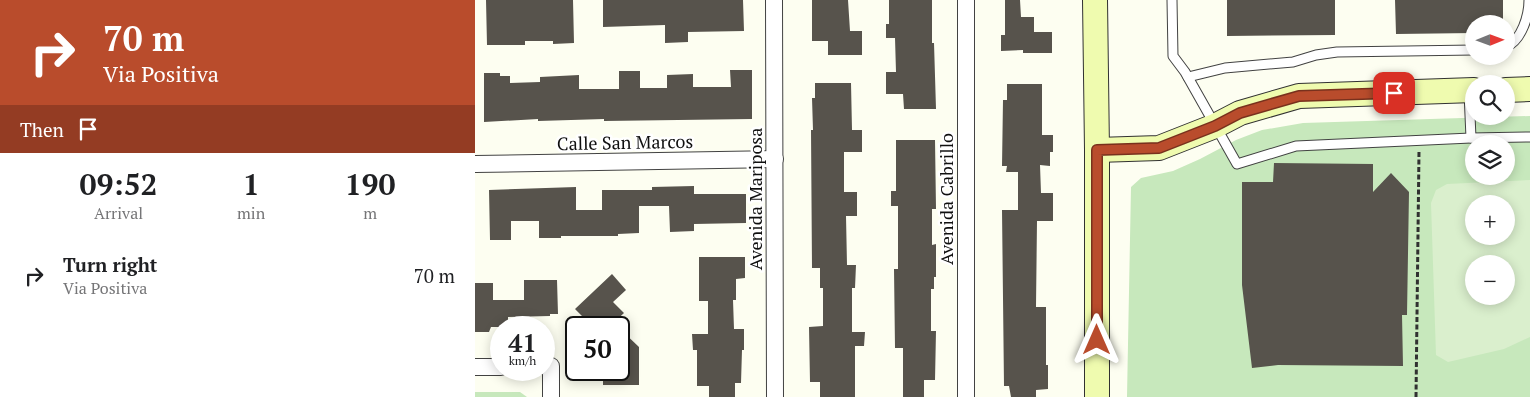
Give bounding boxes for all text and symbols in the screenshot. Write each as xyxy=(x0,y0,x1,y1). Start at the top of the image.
text: 70 m xyxy=(103,15,184,61)
north arrow xyxy=(1465,15,1515,65)
map controls xyxy=(1465,15,1515,305)
icon: right xyxy=(20,20,85,85)
text: Via Positiva xyxy=(103,59,219,88)
pin xyxy=(1373,72,1415,114)
button: search xyxy=(1465,75,1515,125)
icon: arrive xyxy=(1380,79,1408,107)
icon: arrive xyxy=(74,115,102,143)
text: Then xyxy=(20,117,64,142)
street label: Avenida Mariposa xyxy=(743,128,767,270)
street label: Calle San Marcos xyxy=(557,129,693,155)
street label: Avenida Cabrillo xyxy=(934,133,958,265)
button: layers xyxy=(1465,135,1515,185)
text: 09:52 xyxy=(79,164,158,204)
text: 1 xyxy=(243,164,260,204)
text: 190 xyxy=(345,164,396,204)
button: + xyxy=(1465,195,1515,245)
text: Arrival xyxy=(94,202,143,224)
text: min xyxy=(237,202,265,224)
text: m xyxy=(363,202,377,224)
text: Turn right xyxy=(63,252,157,277)
button: − xyxy=(1465,255,1515,305)
icon: right xyxy=(20,262,48,290)
text: 70 m xyxy=(414,263,455,288)
text: Via Positiva xyxy=(63,277,147,299)
position arrow xyxy=(1070,313,1122,365)
speed limit sign: 50 xyxy=(565,316,630,381)
text: 41 xyxy=(508,326,537,359)
text: km/h xyxy=(509,353,536,368)

